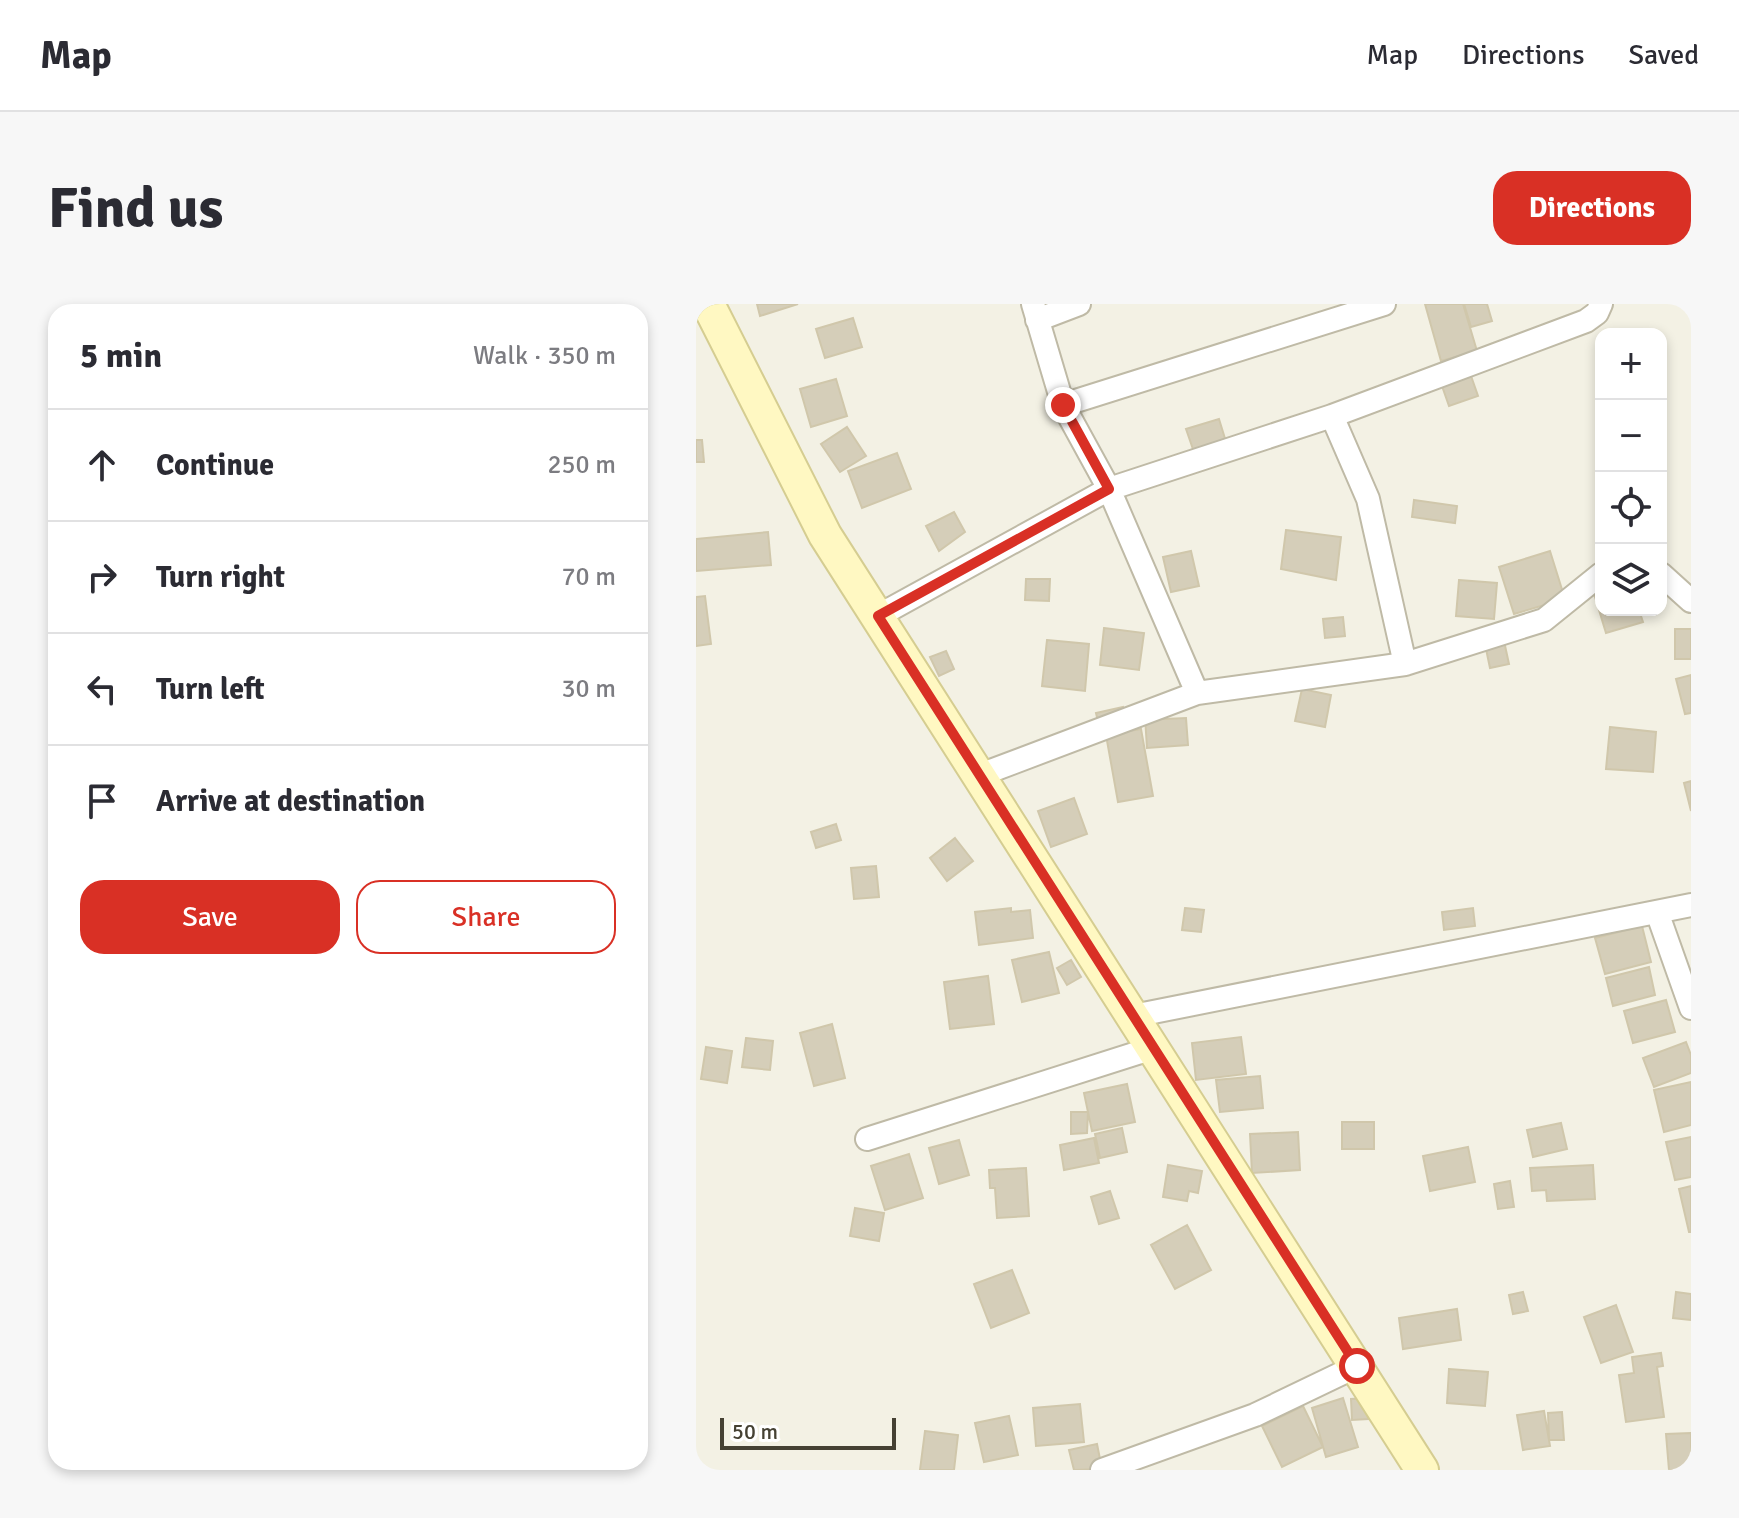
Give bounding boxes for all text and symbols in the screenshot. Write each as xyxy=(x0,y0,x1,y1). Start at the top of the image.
text: Map xyxy=(40,32,112,79)
text: Map xyxy=(1366,38,1418,72)
text: Directions xyxy=(1462,38,1584,72)
text: Saved xyxy=(1628,38,1699,72)
button: Directions xyxy=(1493,171,1691,245)
text: Find us xyxy=(48,174,223,243)
map controls xyxy=(1595,328,1667,616)
button: + xyxy=(1595,328,1667,400)
text: 5 min xyxy=(80,335,162,377)
text: Walk · 350 m xyxy=(473,340,616,372)
route end xyxy=(1045,387,1081,423)
button: − xyxy=(1595,400,1667,472)
icon: ahead xyxy=(80,443,124,487)
text: Continue xyxy=(156,447,274,484)
text: 250 m xyxy=(547,449,616,481)
button: locate xyxy=(1595,472,1667,544)
button: layers xyxy=(1595,544,1667,616)
icon: right xyxy=(80,555,124,599)
text: Turn right xyxy=(156,559,285,596)
text: 70 m xyxy=(561,561,616,593)
icon: left xyxy=(80,667,124,711)
text: Turn left xyxy=(156,671,265,708)
text: 30 m xyxy=(561,673,616,705)
icon: arrive xyxy=(80,779,124,823)
text: Arrive at destination xyxy=(156,783,425,820)
button: Save xyxy=(80,880,340,954)
button: Share xyxy=(356,880,616,954)
route start xyxy=(1339,1348,1375,1384)
scale bar xyxy=(720,1414,896,1450)
text: 50 m xyxy=(732,1418,778,1445)

